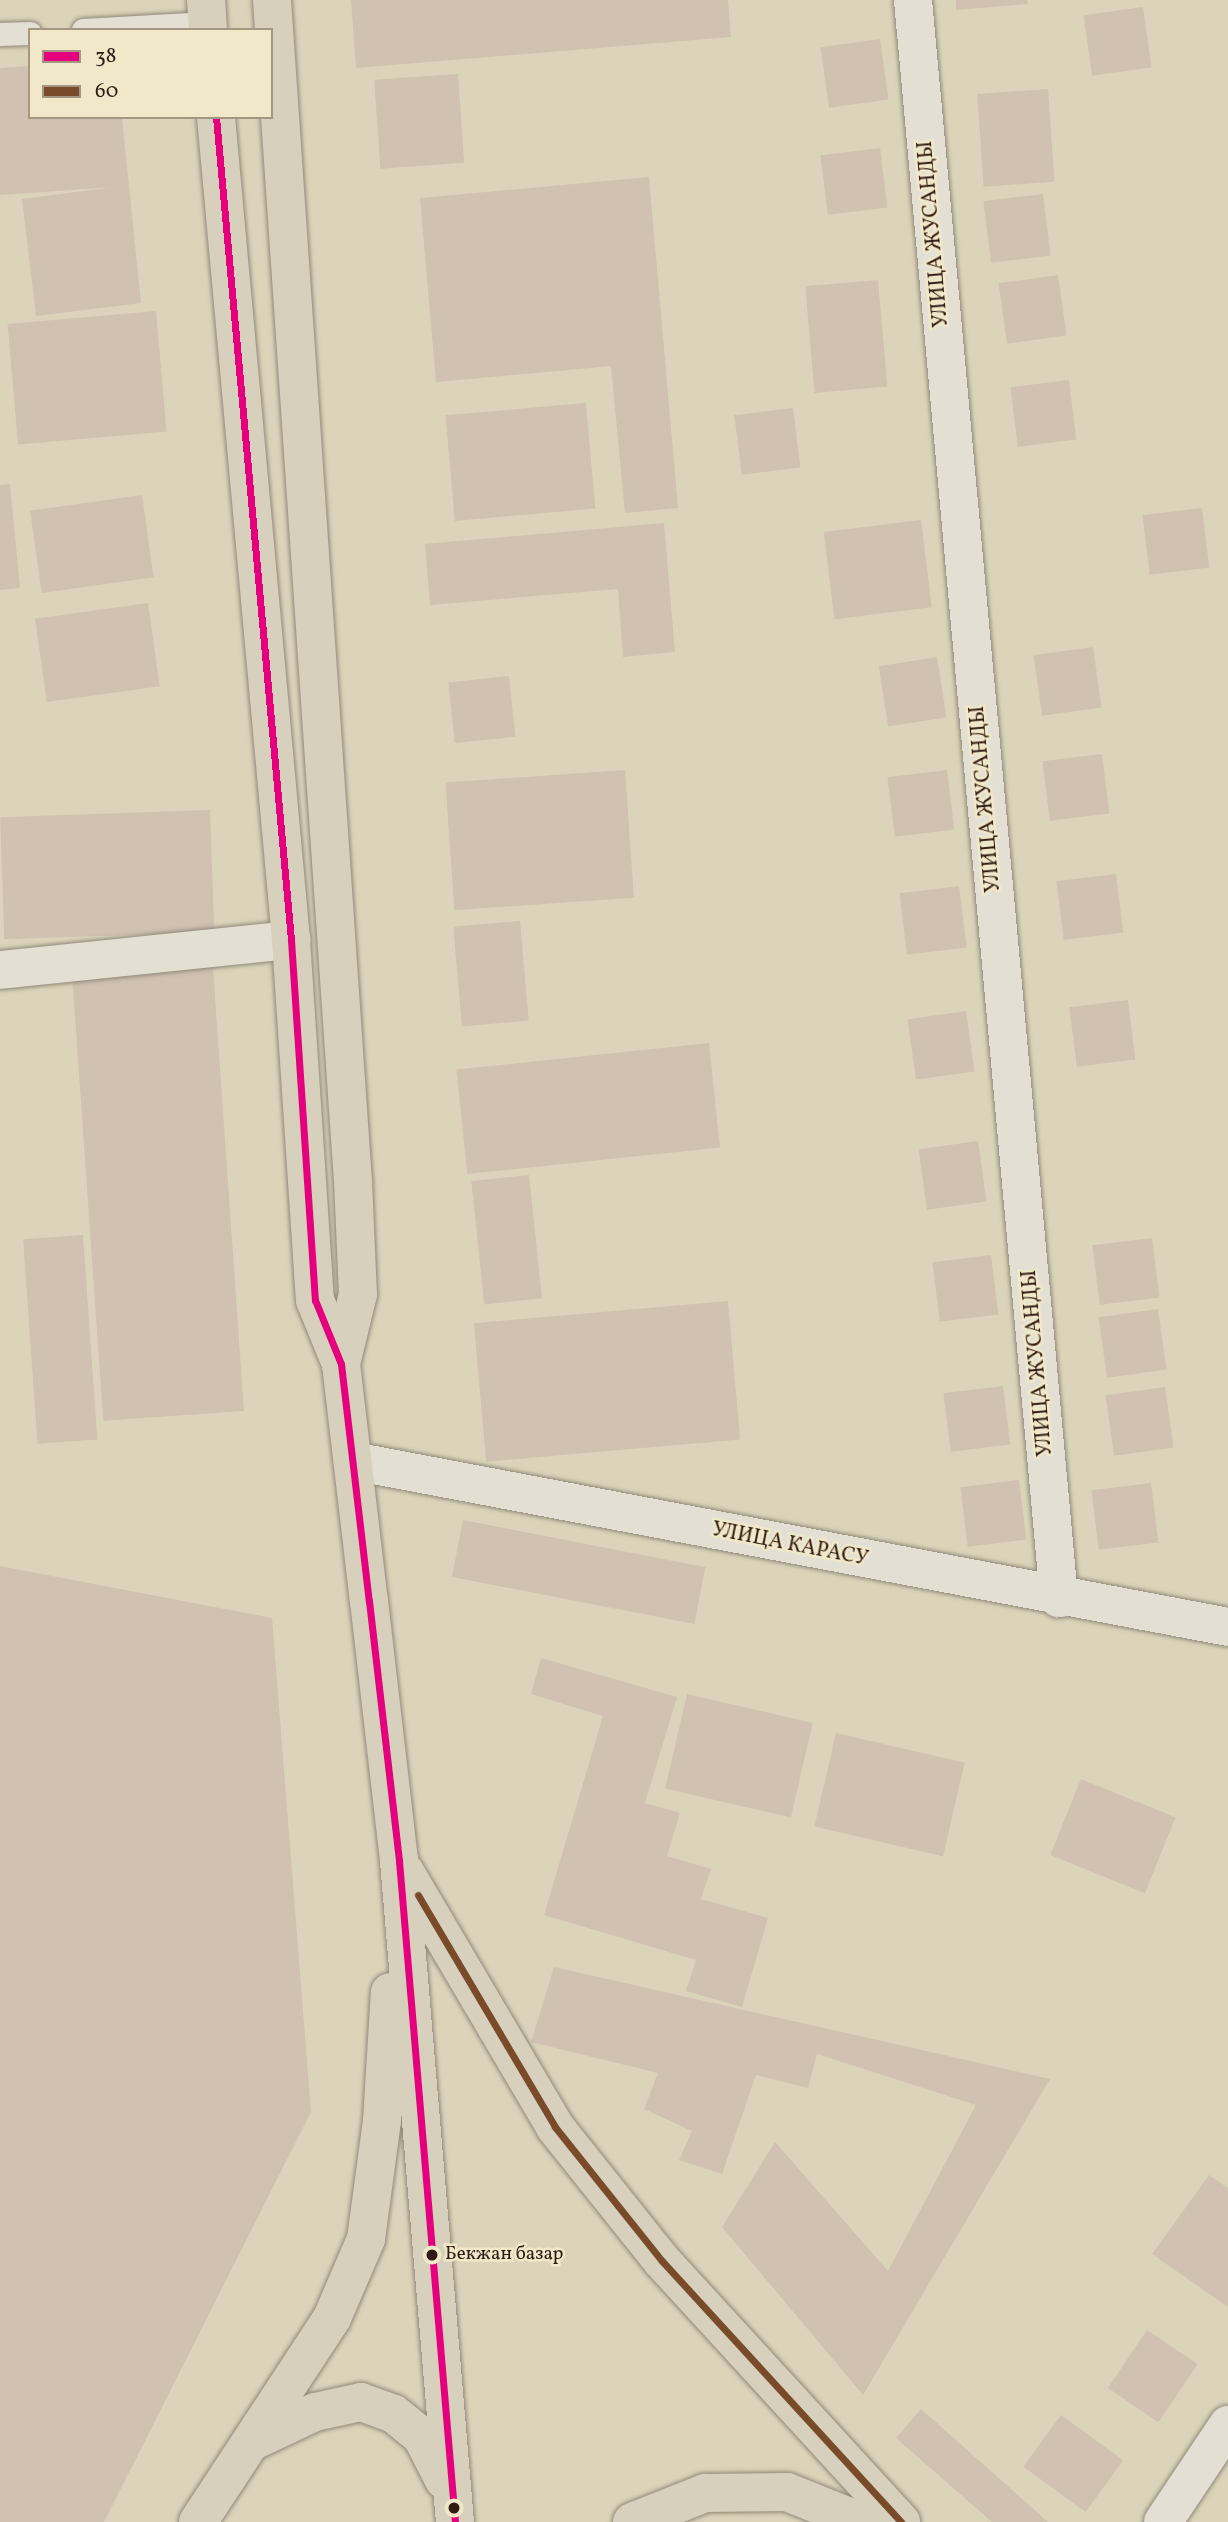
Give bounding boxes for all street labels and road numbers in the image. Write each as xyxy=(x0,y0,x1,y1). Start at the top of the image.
street label: УЛИЦА ЖУСАНДЫ xyxy=(913,140,955,328)
street label: УЛИЦА ЖУСАНДЫ xyxy=(965,705,1007,893)
street label: УЛИЦА ЖУСАНДЫ xyxy=(1017,1269,1059,1457)
street label: УЛИЦА КАРАСУ xyxy=(710,1517,870,1573)

